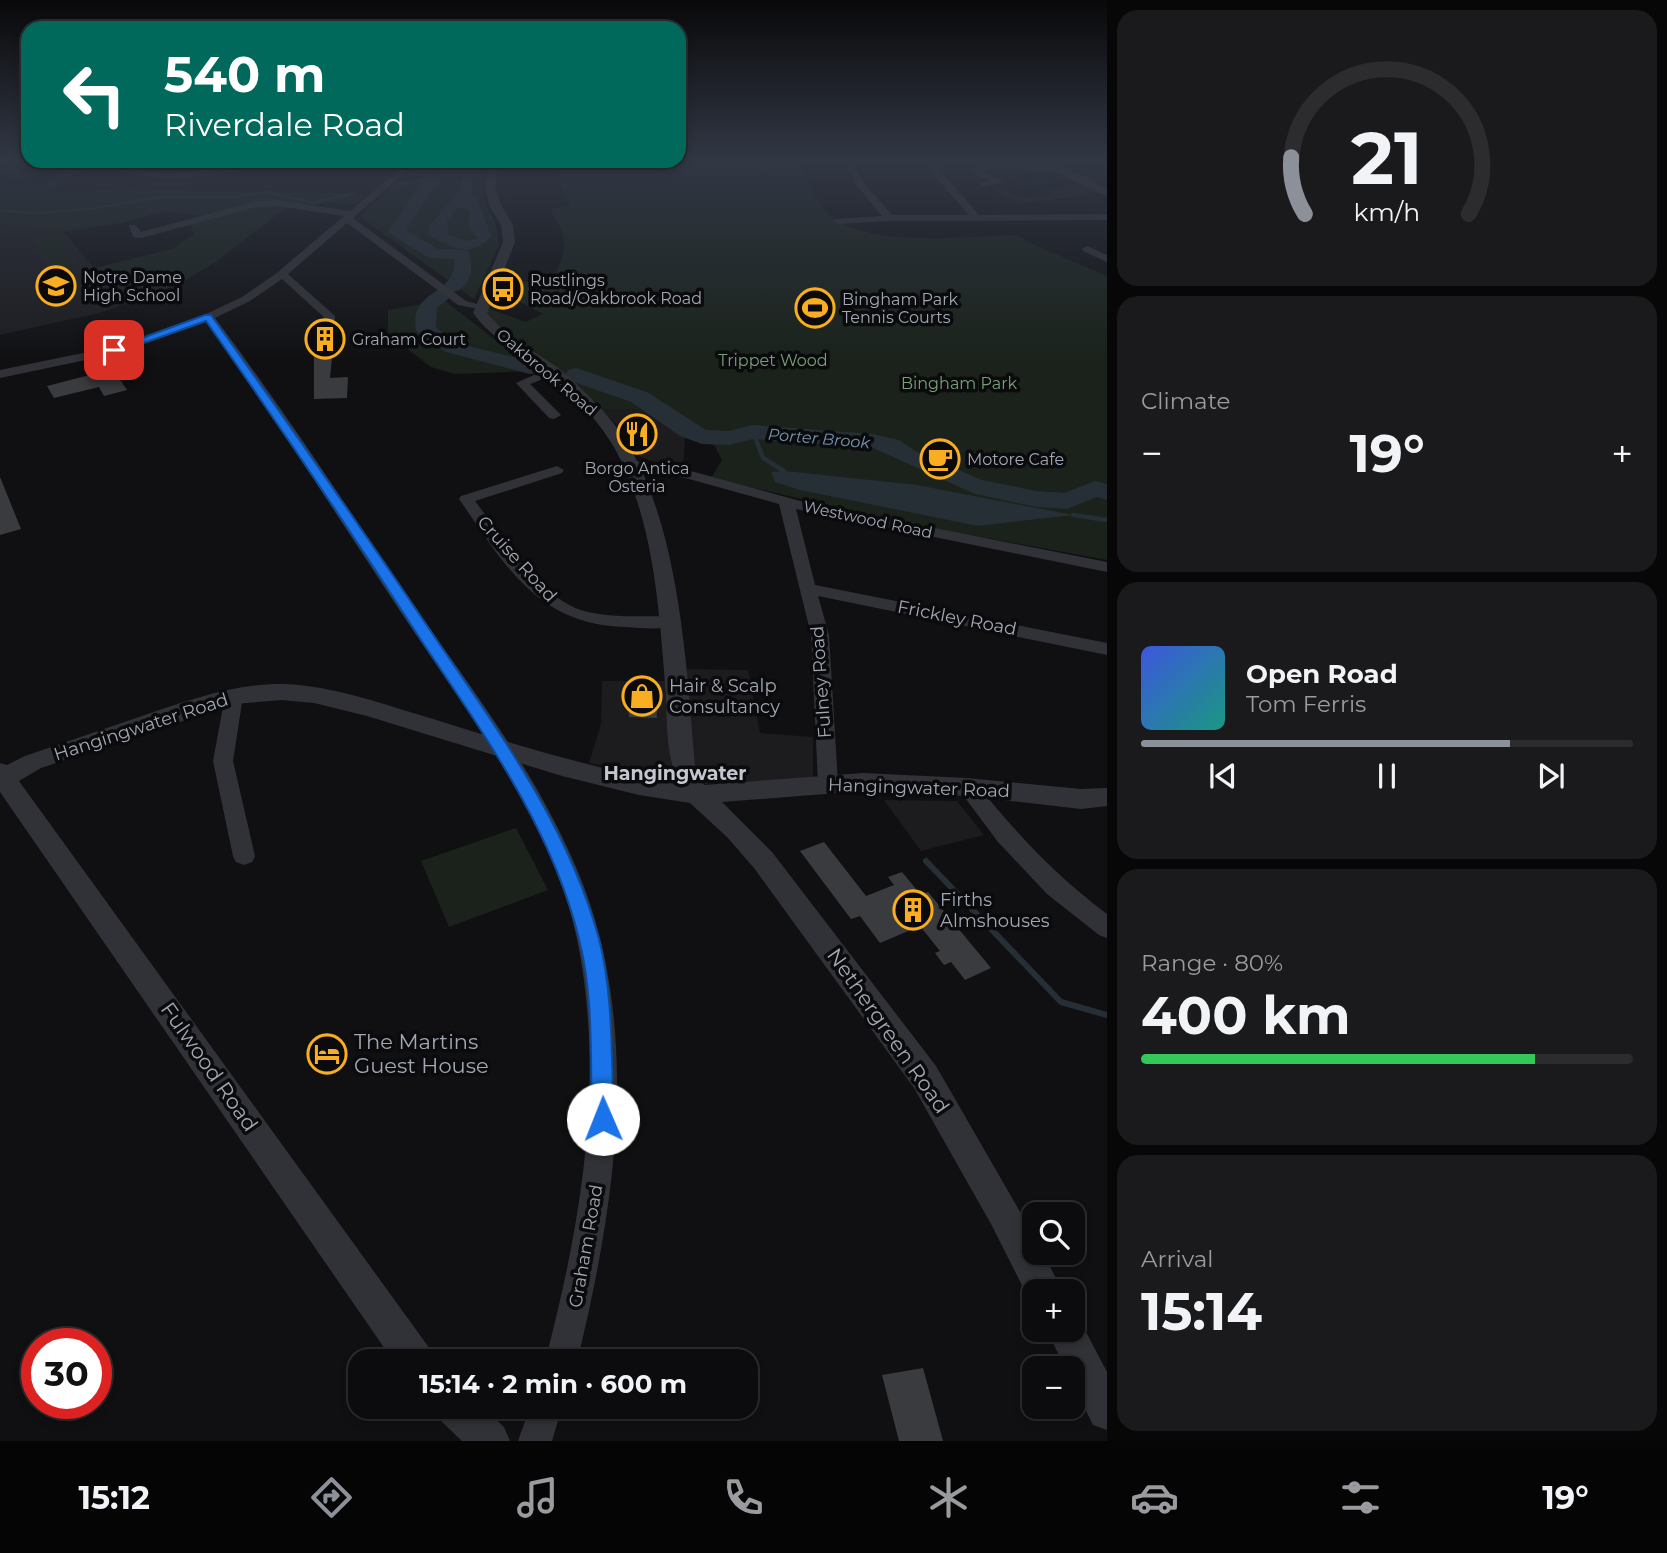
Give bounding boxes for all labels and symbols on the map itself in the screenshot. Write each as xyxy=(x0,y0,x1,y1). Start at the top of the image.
school or university icon: Notre Dame High School xyxy=(35,265,77,307)
place label: Notre Dame High School xyxy=(83,268,182,305)
bus stop icon: Rustlings Road/Oakbrook Road xyxy=(482,268,524,310)
place label: Rustlings Road/Oakbrook Road xyxy=(530,271,702,308)
sports icon: Bingham Park Tennis Courts xyxy=(794,287,836,329)
place label: Bingham Park Tennis Courts xyxy=(842,290,959,327)
building icon: Graham Court xyxy=(304,318,346,360)
pin xyxy=(84,320,144,380)
street label: Oakbrook Road xyxy=(493,325,601,420)
place label: Graham Court xyxy=(352,330,466,349)
park label: Trippet Wood xyxy=(718,351,828,370)
park label: Bingham Park xyxy=(901,374,1017,393)
restaurant icon: Borgo Antica Osteria xyxy=(616,413,658,455)
water label: Porter Brook xyxy=(767,425,872,453)
cafe icon: Motore Cafe xyxy=(919,438,961,480)
place label: Motore Cafe xyxy=(967,450,1064,469)
place label: Borgo Antica Osteria xyxy=(584,459,690,496)
street label: Westwood Road xyxy=(802,497,934,542)
street label: Cruise Road xyxy=(473,511,561,607)
street label: Frickley Road xyxy=(895,596,1019,640)
street label: Fulney Road xyxy=(806,625,836,739)
shop icon: Hair & Scalp Consultancy xyxy=(621,675,663,717)
place label: Hair & Scalp Consultancy xyxy=(669,675,780,718)
street label: Hangingwater Road xyxy=(51,688,231,766)
district label: Hangingwater xyxy=(603,762,747,785)
street label: Hangingwater Road xyxy=(828,774,1010,802)
building icon: Firths Almshouses xyxy=(892,889,934,931)
place label: Firths Almshouses xyxy=(940,889,1050,932)
street label: Nethergreen Road xyxy=(822,943,955,1118)
street label: Fulwood Road xyxy=(156,997,263,1136)
place label: The Martins Guest House xyxy=(354,1029,489,1078)
hotel icon: The Martins Guest House xyxy=(306,1033,348,1075)
position arrow xyxy=(566,1082,640,1156)
street label: Graham Road xyxy=(564,1183,608,1309)
speed limit sign: 30 xyxy=(21,1328,112,1419)

